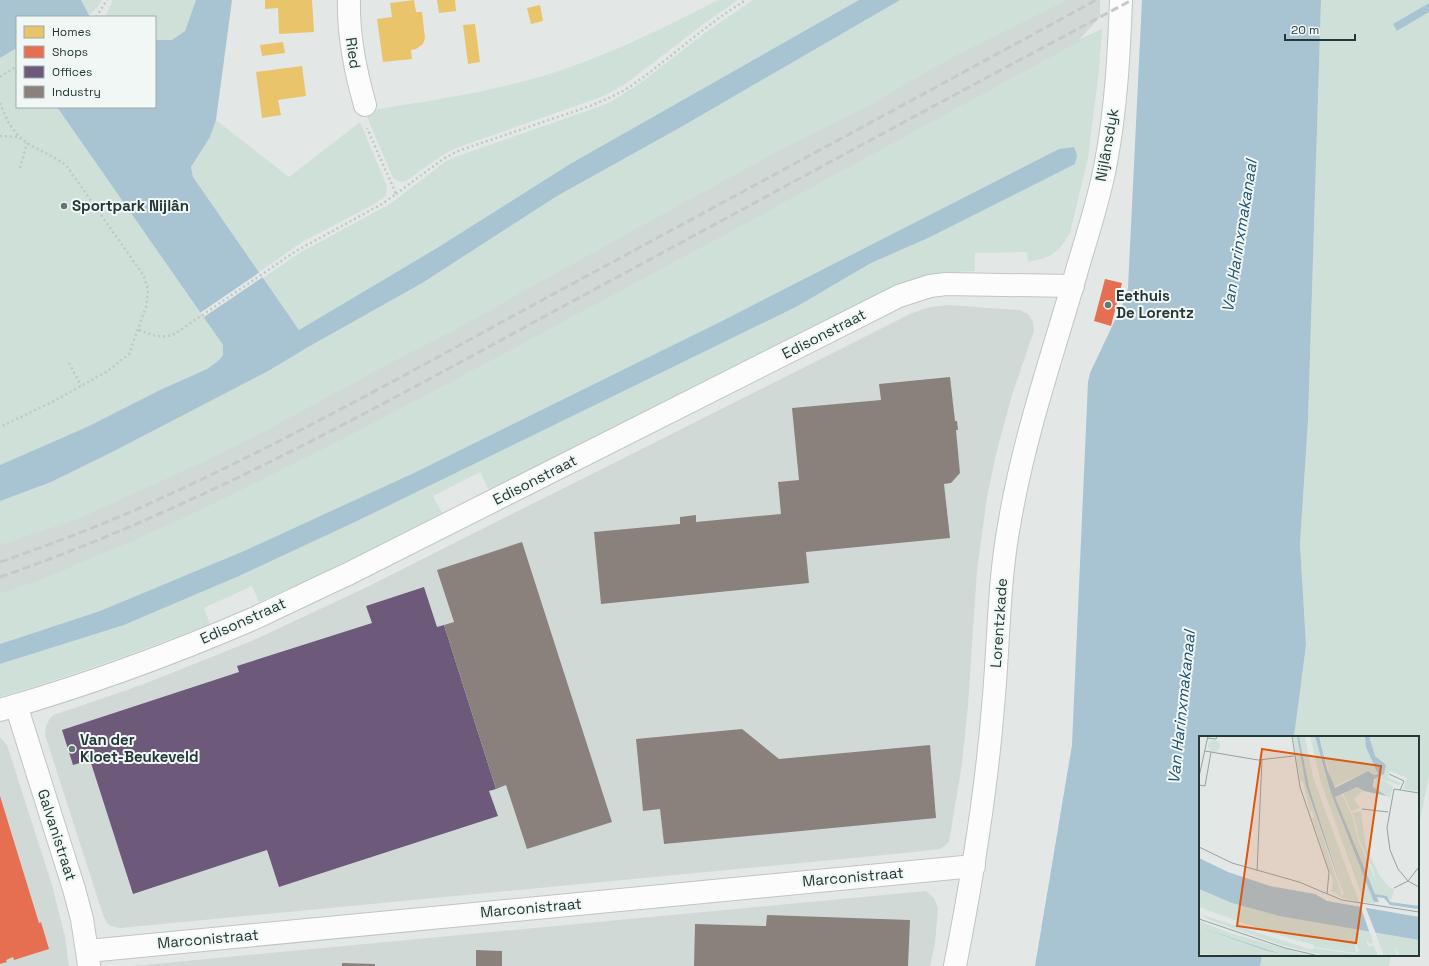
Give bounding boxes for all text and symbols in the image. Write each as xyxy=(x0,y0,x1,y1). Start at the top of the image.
legend xyxy=(16,16,156,108)
scale bar xyxy=(1285,16,1355,42)
text: 20 m xyxy=(1291,22,1319,38)
text: Homes xyxy=(52,24,91,40)
street label: Ried xyxy=(342,36,365,70)
text: Shops xyxy=(52,44,88,60)
text: Offices xyxy=(52,64,92,80)
text: Industry xyxy=(52,84,101,100)
street label: Nijlânsdyk xyxy=(1091,107,1122,183)
water label: Van Harinxmakanaal xyxy=(1217,156,1262,314)
place label: Sportpark Nijlân xyxy=(72,196,189,215)
marker: Sportpark Nijlân xyxy=(59,201,69,211)
place label: Eethuis De Lorentz xyxy=(1116,286,1194,322)
marker: Eethuis De Lorentz xyxy=(1103,300,1113,310)
street label: Edisonstraat xyxy=(779,304,869,363)
street label: Edisonstraat xyxy=(490,450,580,509)
street label: Lorentzkade xyxy=(986,577,1011,669)
street label: Edisonstraat xyxy=(197,593,289,648)
water label: Van Harinxmakanaal xyxy=(1163,627,1200,785)
place label: Van der Kloet-Beukeveld xyxy=(80,730,199,766)
inset map xyxy=(1199,736,1419,956)
marker: Van der Kloet-Beukeveld xyxy=(67,744,77,754)
street label: Galvanistraat xyxy=(34,787,81,883)
street label: Marconistraat xyxy=(801,863,905,890)
street label: Marconistraat xyxy=(479,894,583,921)
street label: Marconistraat xyxy=(156,925,260,952)

